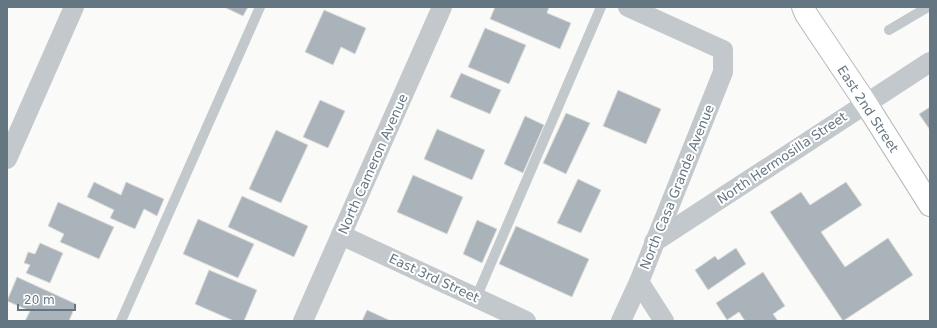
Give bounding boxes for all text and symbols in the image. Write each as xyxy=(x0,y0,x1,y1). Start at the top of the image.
street label: East 2nd Street xyxy=(834,63,902,155)
street label: North Cameron Avenue xyxy=(335,92,411,236)
street label: North Casa Grande Avenue xyxy=(637,102,717,272)
street label: North Hermosilla Street xyxy=(714,109,850,207)
street label: East 3rd Street xyxy=(387,251,481,305)
scale bar xyxy=(18,286,75,312)
text: 20 m xyxy=(24,293,55,307)

